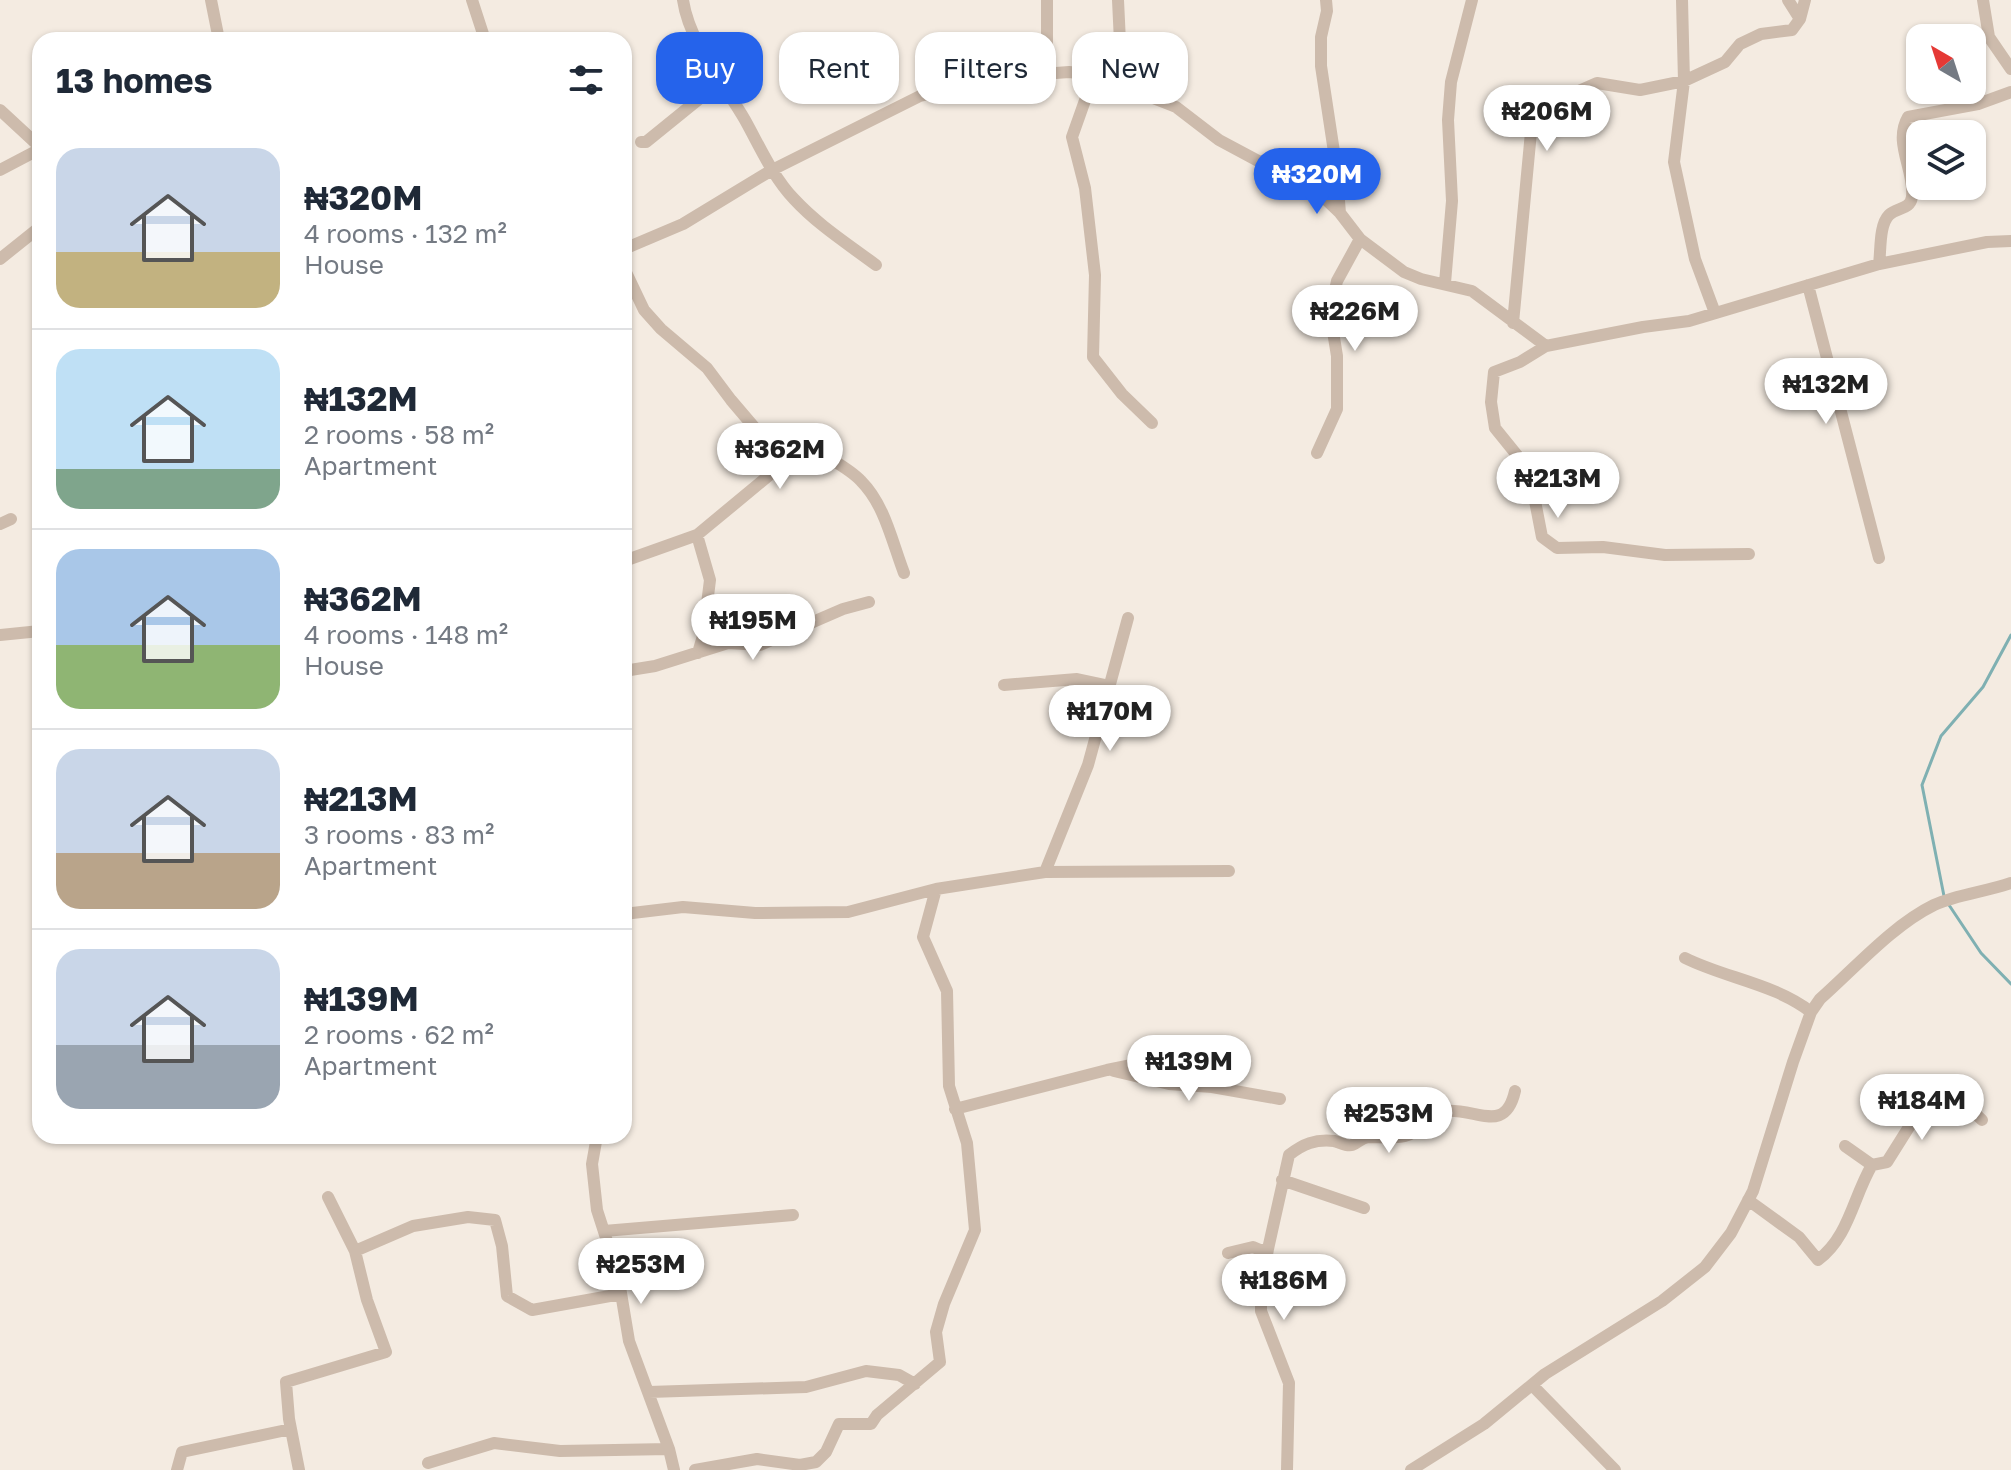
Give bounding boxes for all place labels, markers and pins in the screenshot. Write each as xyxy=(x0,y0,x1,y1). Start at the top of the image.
pin: ₦206M xyxy=(1491,85,1603,153)
pin: ₦320M xyxy=(1261,148,1373,216)
pin: ₦226M xyxy=(1299,285,1411,353)
pin: ₦132M xyxy=(1770,358,1882,426)
pin: ₦362M xyxy=(724,423,836,491)
pin: ₦213M xyxy=(1502,452,1614,520)
pin: ₦195M xyxy=(697,594,809,662)
pin: ₦170M xyxy=(1054,685,1166,753)
pin: ₦139M xyxy=(1133,1035,1245,1103)
pin: ₦184M xyxy=(1866,1074,1978,1142)
pin: ₦253M xyxy=(1333,1087,1445,1155)
pin: ₦253M xyxy=(585,1238,697,1306)
pin: ₦186M xyxy=(1228,1254,1340,1322)

